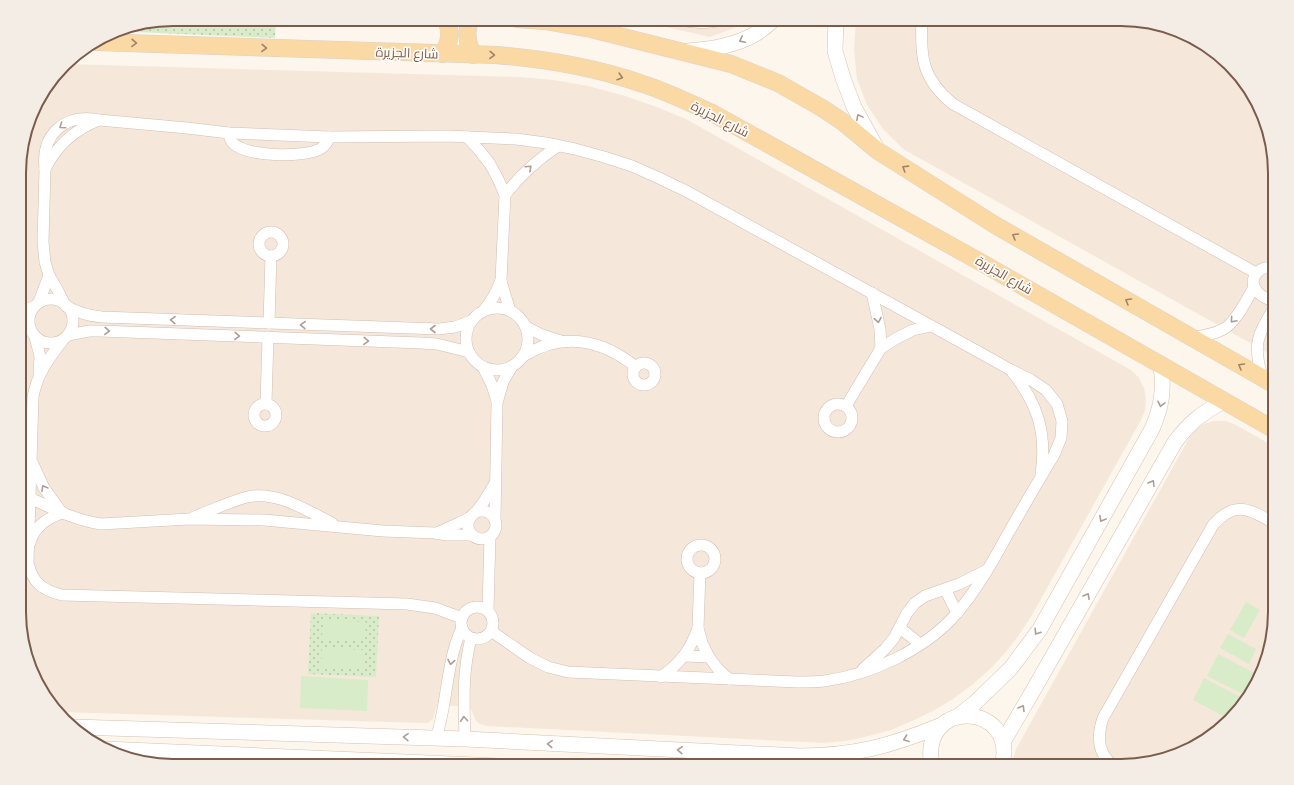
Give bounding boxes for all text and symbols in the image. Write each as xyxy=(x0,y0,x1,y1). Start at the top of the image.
one-way arrow xyxy=(739,35,746,43)
one-way arrow xyxy=(131,39,137,48)
street label: شارع الجزيرة xyxy=(375,43,439,63)
one-way arrow xyxy=(261,44,267,52)
one-way arrow xyxy=(489,51,495,60)
one-way arrow xyxy=(616,72,623,81)
street label: شارع الجزيرة xyxy=(688,97,752,141)
one-way arrow xyxy=(857,114,864,122)
one-way arrow xyxy=(59,121,66,129)
one-way arrow xyxy=(524,165,532,173)
one-way arrow xyxy=(902,165,909,173)
one-way arrow xyxy=(1012,234,1020,241)
street label: شارع الجزيرة xyxy=(972,252,1036,298)
one-way arrow xyxy=(1125,299,1132,306)
one-way arrow xyxy=(1230,315,1238,323)
one-way arrow xyxy=(170,316,176,324)
one-way arrow xyxy=(873,317,882,323)
one-way arrow xyxy=(300,320,306,329)
one-way arrow xyxy=(430,325,436,333)
one-way arrow xyxy=(104,327,110,335)
one-way arrow xyxy=(234,332,240,340)
one-way arrow xyxy=(363,336,369,345)
one-way arrow xyxy=(1238,363,1245,371)
one-way arrow xyxy=(1157,401,1166,407)
one-way arrow xyxy=(1147,480,1154,487)
one-way arrow xyxy=(42,485,49,492)
one-way arrow xyxy=(1099,515,1106,522)
one-way arrow xyxy=(1083,593,1090,600)
one-way arrow xyxy=(1035,628,1042,635)
one-way arrow xyxy=(448,659,456,665)
one-way arrow xyxy=(1018,705,1025,712)
one-way arrow xyxy=(460,716,469,722)
one-way arrow xyxy=(403,733,409,742)
one-way arrow xyxy=(902,735,909,743)
one-way arrow xyxy=(547,739,553,748)
one-way arrow xyxy=(677,746,683,755)

